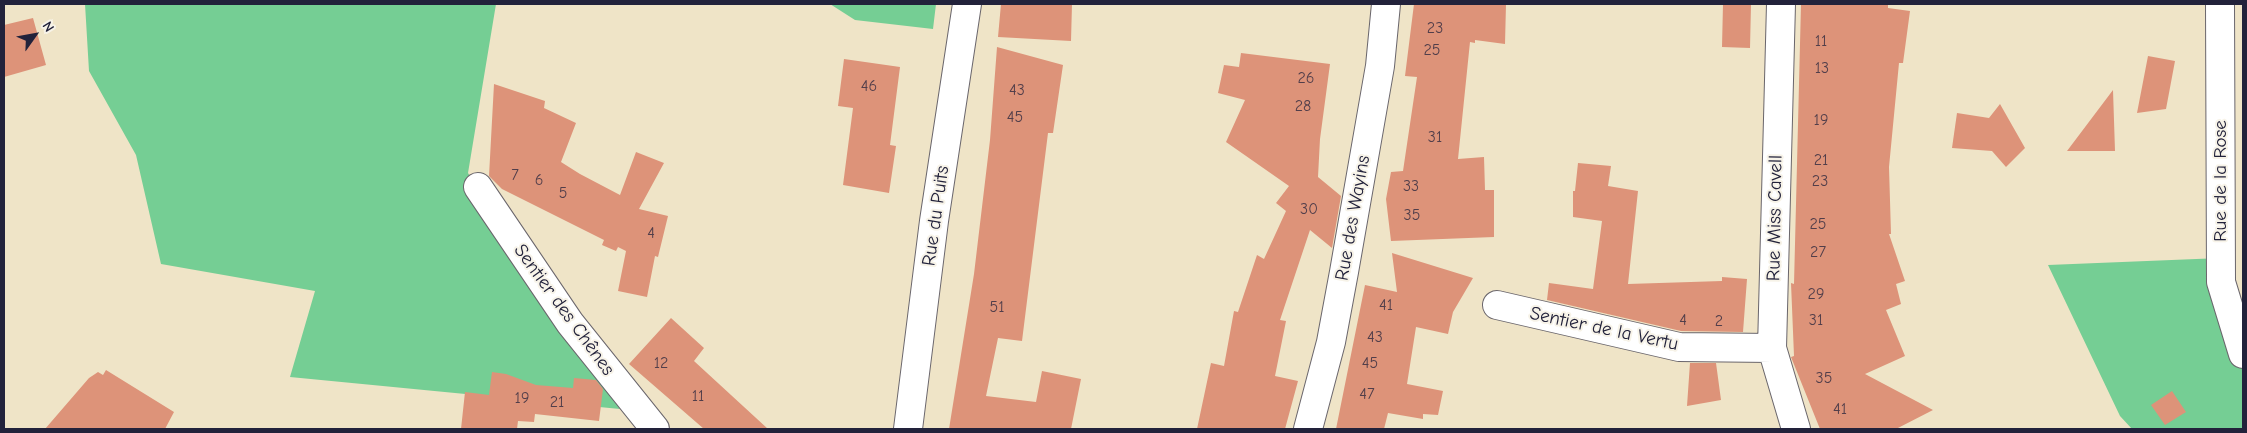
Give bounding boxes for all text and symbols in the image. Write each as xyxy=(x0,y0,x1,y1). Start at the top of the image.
north arrow xyxy=(10,10,60,60)
text: N xyxy=(39,18,58,35)
house number: 23 xyxy=(1427,18,1443,38)
house number: 11 xyxy=(1815,31,1827,51)
house number: 25 xyxy=(1423,40,1441,60)
house number: 13 xyxy=(1815,58,1829,78)
house number: 26 xyxy=(1297,68,1315,88)
house number: 46 xyxy=(861,76,877,96)
house number: 43 xyxy=(1009,80,1025,100)
house number: 28 xyxy=(1295,96,1311,116)
house number: 45 xyxy=(1007,107,1023,127)
house number: 19 xyxy=(1814,110,1828,130)
street label: Rue de la Rose xyxy=(2210,120,2232,242)
house number: 31 xyxy=(1428,127,1442,147)
house number: 21 xyxy=(1814,150,1828,170)
street label: Rue des Wayins xyxy=(1331,154,1375,282)
street label: Rue Miss Cavell xyxy=(1763,155,1787,281)
street label: Rue du Puits xyxy=(918,164,954,268)
house number: 7 xyxy=(511,165,519,185)
house number: 6 xyxy=(535,170,543,190)
house number: 23 xyxy=(1812,171,1828,191)
house number: 33 xyxy=(1403,176,1419,196)
house number: 5 xyxy=(559,183,567,203)
house number: 30 xyxy=(1300,199,1318,219)
house number: 35 xyxy=(1404,205,1420,225)
house number: 25 xyxy=(1809,214,1827,234)
house number: 4 xyxy=(647,223,655,243)
street label: Sentier des Chênes xyxy=(509,240,619,380)
house number: 27 xyxy=(1810,242,1826,262)
house number: 29 xyxy=(1808,284,1824,304)
house number: 41 xyxy=(1379,295,1393,315)
house number: 51 xyxy=(989,297,1005,317)
street label: Sentier de la Vertu xyxy=(1528,302,1680,356)
house number: 4 xyxy=(1679,310,1687,330)
house number: 31 xyxy=(1809,310,1823,330)
house number: 2 xyxy=(1715,311,1723,331)
house number: 43 xyxy=(1367,327,1383,347)
house number: 12 xyxy=(654,353,668,373)
house number: 45 xyxy=(1362,353,1378,373)
house number: 35 xyxy=(1816,368,1832,388)
house number: 47 xyxy=(1359,384,1375,404)
house number: 11 xyxy=(692,386,704,406)
house number: 19 xyxy=(515,388,529,408)
house number: 21 xyxy=(550,392,564,412)
house number: 41 xyxy=(1833,399,1847,419)

